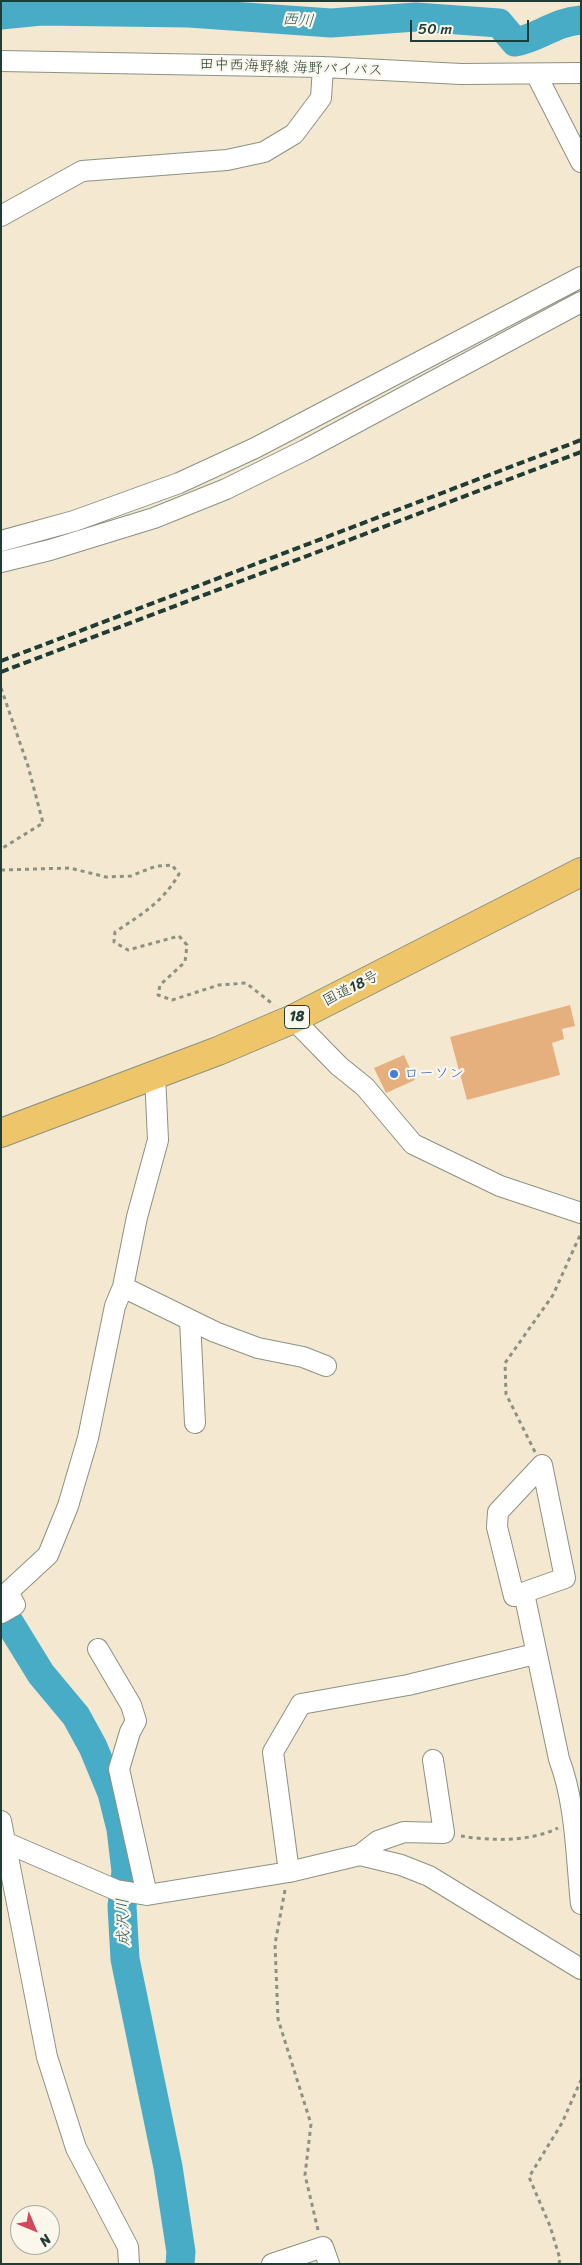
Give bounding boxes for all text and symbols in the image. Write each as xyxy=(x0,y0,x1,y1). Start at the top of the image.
water label: 西川 xyxy=(281,10,315,32)
scale bar xyxy=(412,10,531,42)
text: 50 m xyxy=(418,16,452,42)
street label: 田中西海野線 海野バイパス xyxy=(199,56,383,80)
street label: 国道18号 xyxy=(320,967,382,1011)
road number: 18 xyxy=(284,1006,310,1028)
place label: ローソン xyxy=(404,1065,464,1083)
marker: ローソン xyxy=(388,1068,400,1080)
water label: 成沢川 xyxy=(114,1898,134,1946)
north arrow xyxy=(10,2205,60,2255)
text: N xyxy=(33,2228,58,2253)

